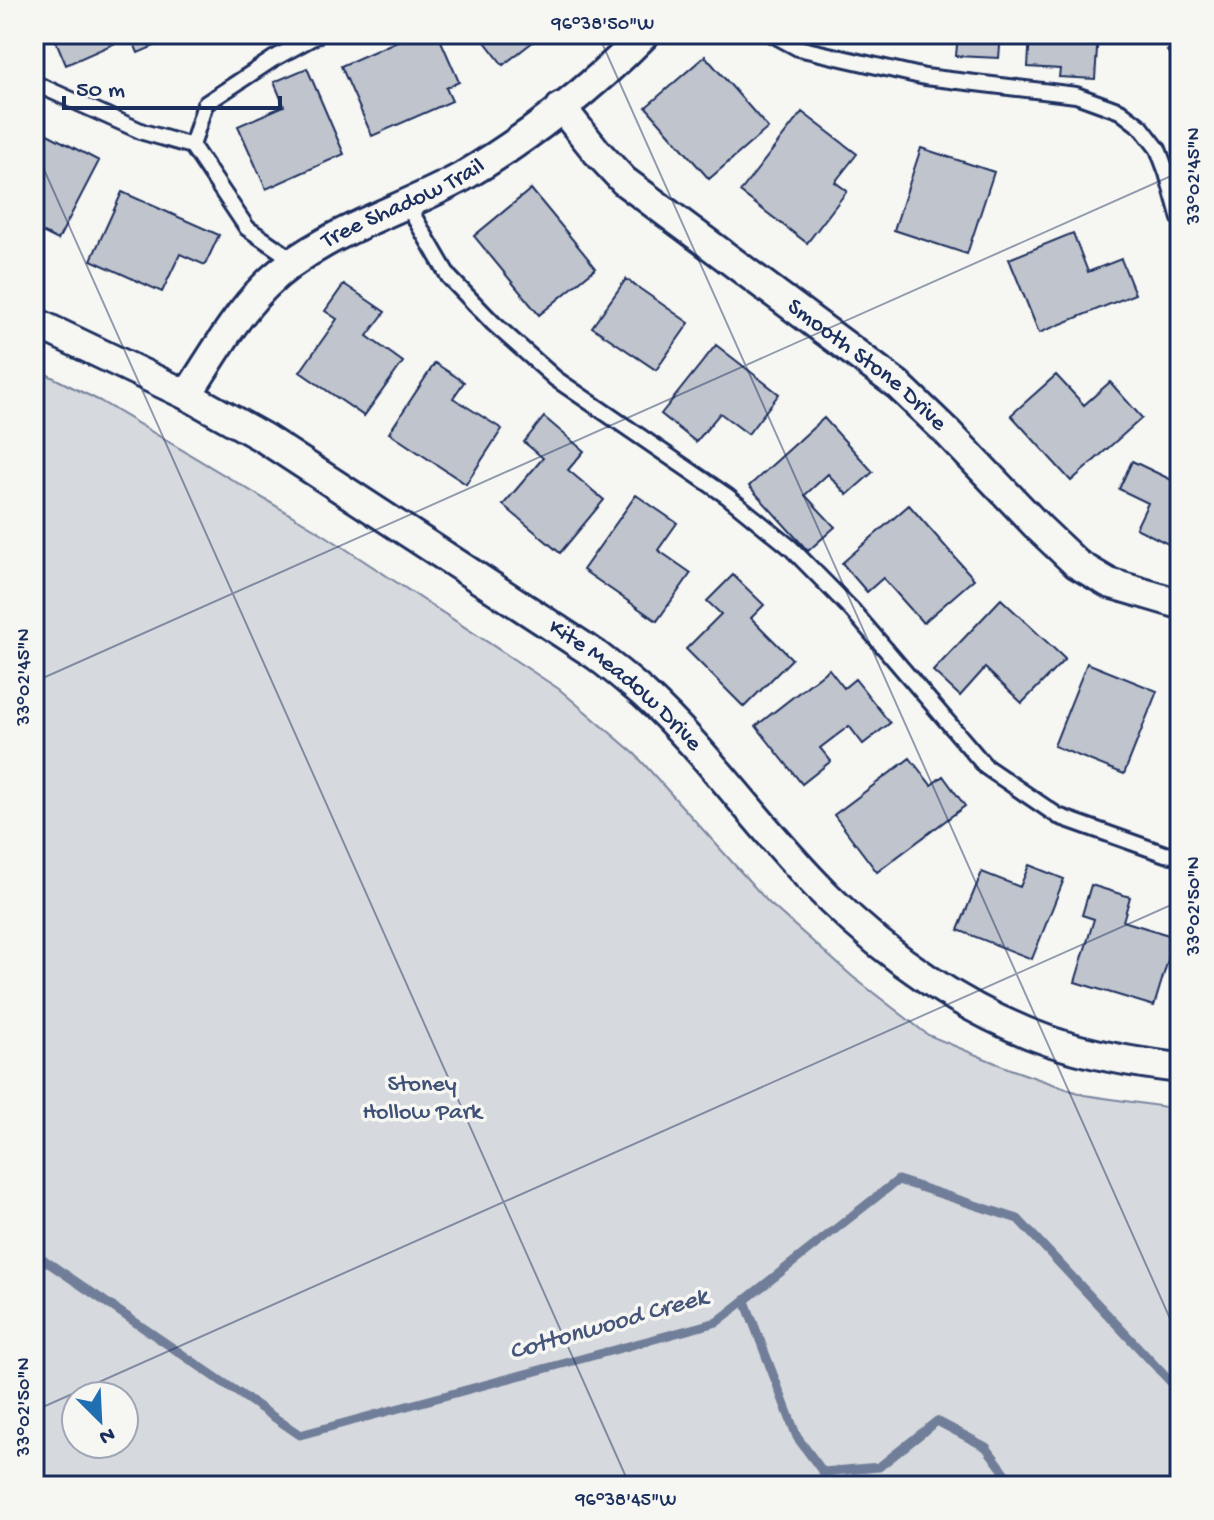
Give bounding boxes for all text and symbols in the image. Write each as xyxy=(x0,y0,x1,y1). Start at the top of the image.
text: 96°38'50"W xyxy=(551,14,654,37)
scale bar xyxy=(64,60,280,110)
text: 50 m xyxy=(76,77,125,106)
text: 33°02'45"N xyxy=(1184,127,1207,226)
street label: Tree Shadow Trail xyxy=(315,152,491,257)
street label: Smooth Stone Drive xyxy=(781,293,953,438)
street label: Kite Meadow Drive xyxy=(543,613,708,758)
text: 33°02'45"N xyxy=(14,628,37,727)
text: 33°02'50"N xyxy=(1184,856,1207,957)
park label: Stoney Hollow Park xyxy=(362,1071,484,1128)
water label: Cottonwood Creek xyxy=(506,1282,714,1369)
text: 33°02'50"N xyxy=(14,1357,37,1458)
north arrow xyxy=(60,1380,140,1460)
text: N xyxy=(95,1420,118,1449)
text: 96°38'45"W xyxy=(575,1490,676,1513)

